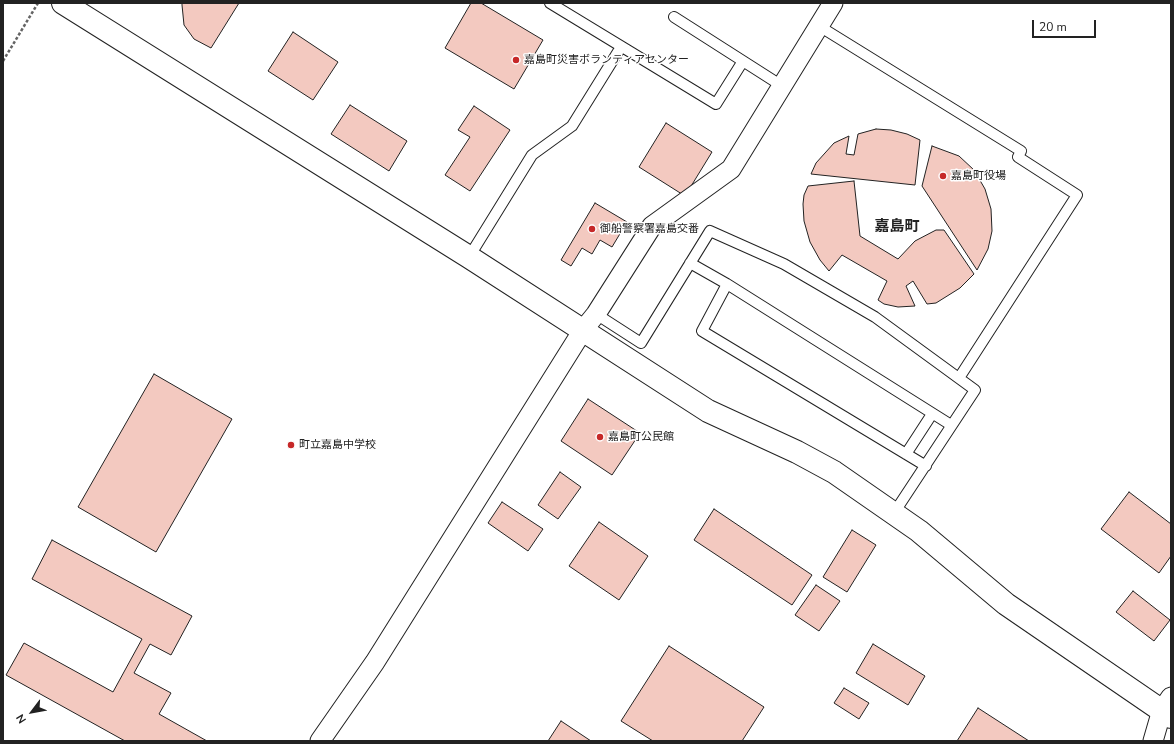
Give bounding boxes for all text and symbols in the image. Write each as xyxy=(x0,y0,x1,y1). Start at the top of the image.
scale bar xyxy=(1034,12,1098,38)
text: 20 m xyxy=(1039,19,1067,35)
place label: 嘉島町災害ボランティアセンター xyxy=(524,53,689,67)
marker: 嘉島町災害ボランティアセンター xyxy=(511,55,521,65)
place label: 嘉島町役場 xyxy=(951,169,1006,183)
marker: 嘉島町役場 xyxy=(938,171,948,181)
district label: 嘉島町 xyxy=(875,218,919,236)
place label: 御船警察署嘉島交番 xyxy=(600,222,699,236)
marker: 御船警察署嘉島交番 xyxy=(587,224,597,234)
place label: 嘉島町公民館 xyxy=(608,430,674,444)
marker: 嘉島町公民館 xyxy=(595,432,605,442)
place label: 町立嘉島中学校 xyxy=(299,438,376,452)
marker: 町立嘉島中学校 xyxy=(286,440,296,450)
north arrow xyxy=(12,692,52,732)
text: N xyxy=(13,711,30,726)

